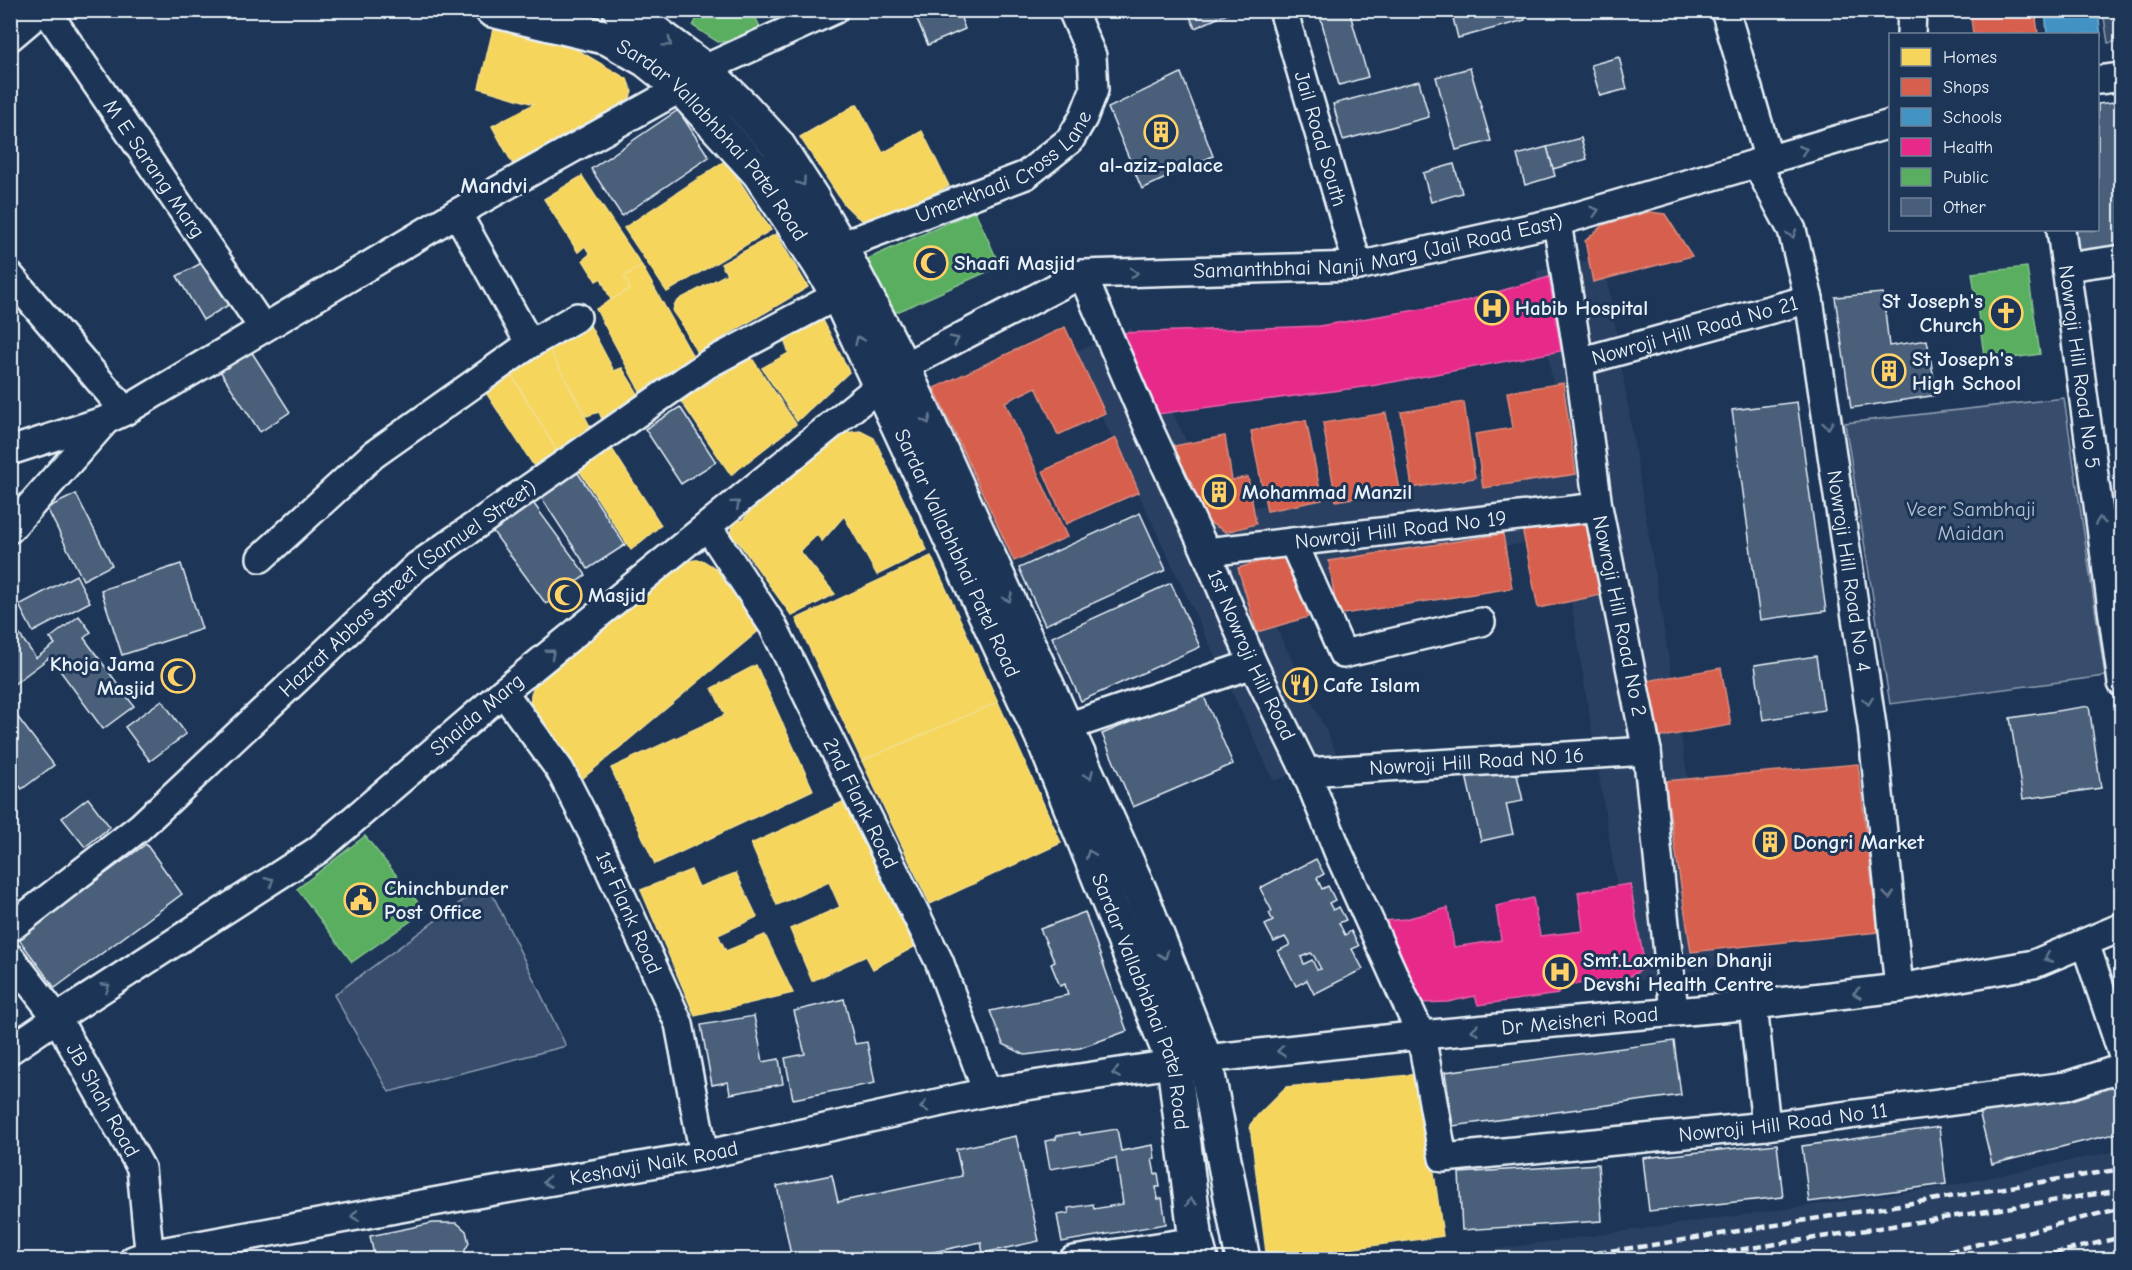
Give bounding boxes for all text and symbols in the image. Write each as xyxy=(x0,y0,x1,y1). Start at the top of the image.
legend xyxy=(1889,33,2099,231)
street label: Sardar Vallabhbhai Patel Road xyxy=(613,34,813,245)
one-way arrow xyxy=(662,35,673,46)
text: Homes xyxy=(1943,47,1997,68)
street label: Jail Road South xyxy=(1289,68,1352,209)
text: Shops xyxy=(1943,77,1989,98)
street label: M E Sarang Marg xyxy=(98,95,210,243)
street label: Umerkhadi Cross Lane xyxy=(912,107,1097,228)
text: Schools xyxy=(1943,107,2002,128)
building icon: al-aziz-palace xyxy=(1143,114,1179,150)
text: Health xyxy=(1943,137,1993,158)
one-way arrow xyxy=(1797,145,1808,157)
place label: al-aziz-palace xyxy=(1099,153,1223,177)
text: Public xyxy=(1943,167,1989,188)
district label: Mandvi xyxy=(460,173,528,199)
one-way arrow xyxy=(795,176,806,187)
text: Other xyxy=(1943,197,1986,218)
one-way arrow xyxy=(1589,206,1600,218)
street label: Samanthbhai Nanji Marg (Jail Road East) xyxy=(1193,209,1566,283)
one-way arrow xyxy=(1784,228,1797,238)
mosque icon: Shaafi Masjid xyxy=(913,245,949,281)
place label: Shaafi Masjid xyxy=(954,251,1075,275)
street label: Nowroji Hill Road No 5 xyxy=(2054,264,2105,470)
one-way arrow xyxy=(1129,266,1138,279)
place label: St Joseph's Church xyxy=(1882,289,1983,337)
hospital icon: Habib Hospital xyxy=(1474,290,1510,326)
street label: Nowroji Hill Road No 21 xyxy=(1589,291,1801,370)
church icon: St Joseph's Church xyxy=(1988,295,2024,331)
place label: Habib Hospital xyxy=(1515,296,1648,320)
one-way arrow xyxy=(854,336,866,347)
one-way arrow xyxy=(949,336,959,347)
place label: St Joseph's High School xyxy=(1912,347,2021,395)
building icon: St Joseph's High School xyxy=(1871,353,1907,389)
one-way arrow xyxy=(920,414,932,425)
one-way arrow xyxy=(1821,420,1833,429)
street label: Sardar Vallabhbhai Patel Road xyxy=(890,425,1025,681)
street label: Nowroji Hill Road No 4 xyxy=(1822,468,1876,674)
building icon: Mohammad Manzil xyxy=(1201,474,1237,510)
street label: Hazrat Abbas Street (Samuel Street) xyxy=(274,475,541,702)
place label: Mohammad Manzil xyxy=(1242,480,1412,504)
park label: Veer Sambhaji Maidan xyxy=(1906,497,2036,545)
one-way arrow xyxy=(729,500,740,511)
street label: Nowroji Hill Road No 19 xyxy=(1293,506,1508,554)
street label: Nowroji Hill Road No 2 xyxy=(1588,513,1652,719)
one-way arrow xyxy=(2094,516,2107,525)
street label: 1st Nowroji Hill Road xyxy=(1203,566,1301,744)
mosque icon: Masjid xyxy=(547,577,583,613)
place label: Masjid xyxy=(588,583,646,607)
one-way arrow xyxy=(1001,591,1013,602)
one-way arrow xyxy=(545,649,556,660)
place label: Khoja Jama Masjid xyxy=(50,652,155,700)
mosque icon: Khoja Jama Masjid xyxy=(160,658,196,694)
restaurant icon: Cafe Islam xyxy=(1282,667,1318,703)
street label: Shaida Marg xyxy=(425,668,528,761)
place label: Cafe Islam xyxy=(1323,673,1420,697)
one-way arrow xyxy=(1861,696,1873,706)
street label: 2nd Flank Road xyxy=(818,734,903,872)
street label: Nowroji Hill Road N0 16 xyxy=(1369,743,1585,780)
one-way arrow xyxy=(1081,769,1093,780)
building icon: Dongri Market xyxy=(1752,824,1788,860)
place label: Dongri Market xyxy=(1793,830,1925,854)
street label: 1st Flank Road xyxy=(591,847,667,978)
one-way arrow xyxy=(1085,849,1097,860)
street label: Sardar Vallabhbhai Patel Road xyxy=(1087,870,1194,1131)
place label: Chinchbunder Post Office xyxy=(384,876,509,924)
one-way arrow xyxy=(263,877,274,888)
public building icon: Chinchbunder Post Office xyxy=(343,882,379,918)
one-way arrow xyxy=(1882,890,1895,899)
place label: Smt.Laxmiben Dhanji Devshi Health Centre xyxy=(1583,948,1774,996)
one-way arrow xyxy=(1157,949,1170,960)
one-way arrow xyxy=(2043,951,2054,963)
hospital icon: Smt.Laxmiben Dhanji Devshi Health Centre xyxy=(1542,954,1578,990)
one-way arrow xyxy=(100,982,110,994)
one-way arrow xyxy=(1852,986,1861,999)
street label: Dr Meisheri Road xyxy=(1500,1002,1659,1040)
one-way arrow xyxy=(1470,1023,1479,1036)
street label: JB Shah Road xyxy=(61,1039,144,1161)
one-way arrow xyxy=(1276,1044,1285,1057)
one-way arrow xyxy=(1111,1066,1121,1079)
street label: Nowroji Hill Road No 11 xyxy=(1677,1098,1889,1147)
one-way arrow xyxy=(919,1099,929,1112)
street label: Keshavji Naik Road xyxy=(568,1136,740,1190)
one-way arrow xyxy=(543,1175,552,1187)
one-way arrow xyxy=(1185,1197,1198,1207)
one-way arrow xyxy=(351,1209,361,1222)

